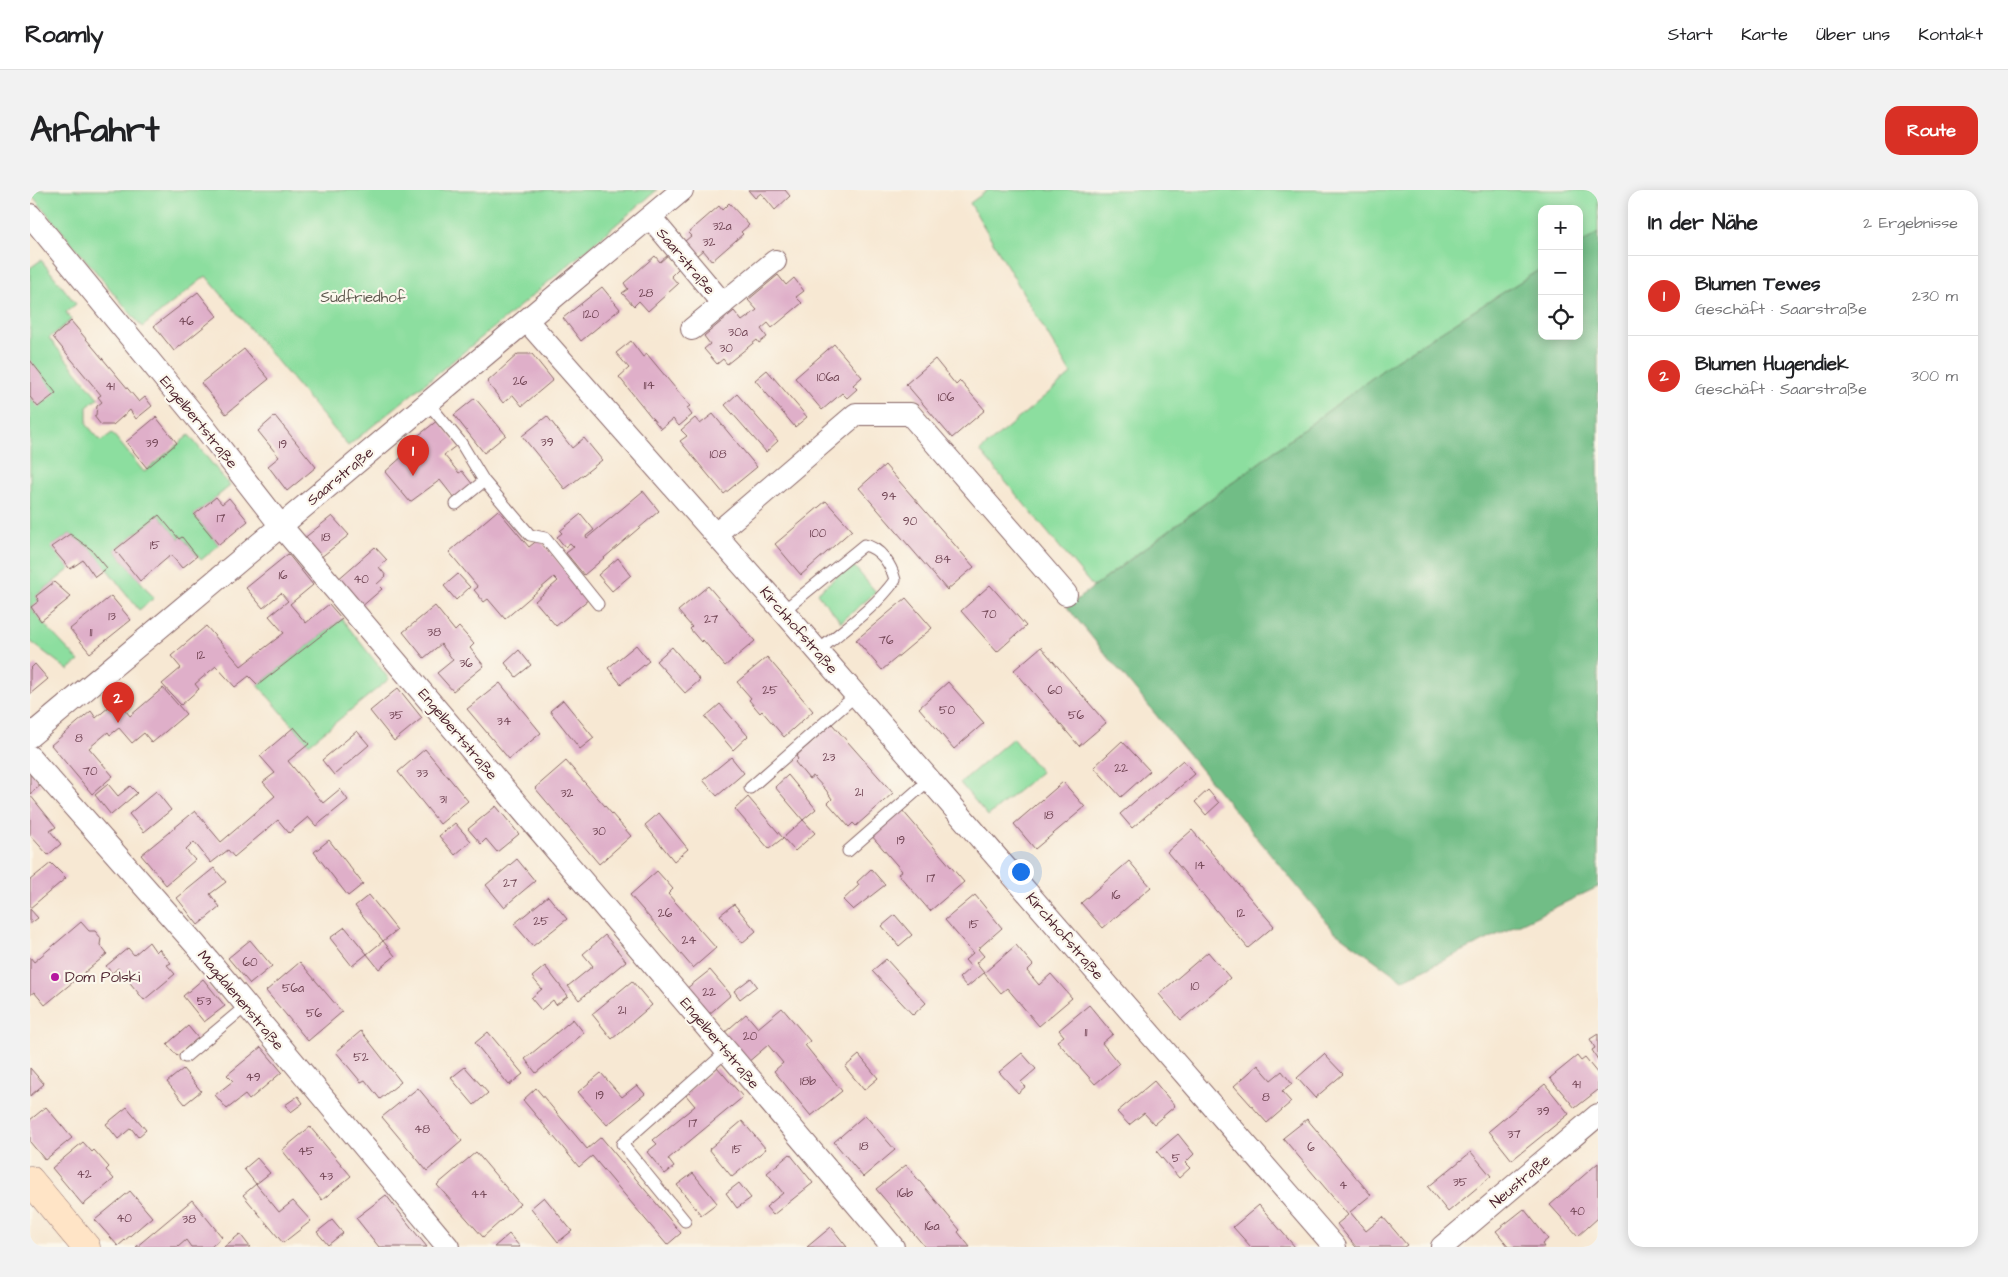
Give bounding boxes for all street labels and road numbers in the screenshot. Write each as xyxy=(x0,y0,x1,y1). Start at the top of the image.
street label: Saarstraße xyxy=(651,223,720,299)
street label: Engelbertstraße xyxy=(154,372,243,474)
street label: Saarstraße xyxy=(302,442,378,511)
street label: Kirchhofstraße xyxy=(755,582,843,679)
street label: Engelbertstraße xyxy=(412,684,502,785)
street label: Kirchhofstraße xyxy=(1021,888,1109,985)
street label: Magdalenenstraße xyxy=(192,946,289,1056)
street label: Engelbertstraße xyxy=(674,993,764,1094)
street label: Neustraße xyxy=(1485,1150,1555,1213)

